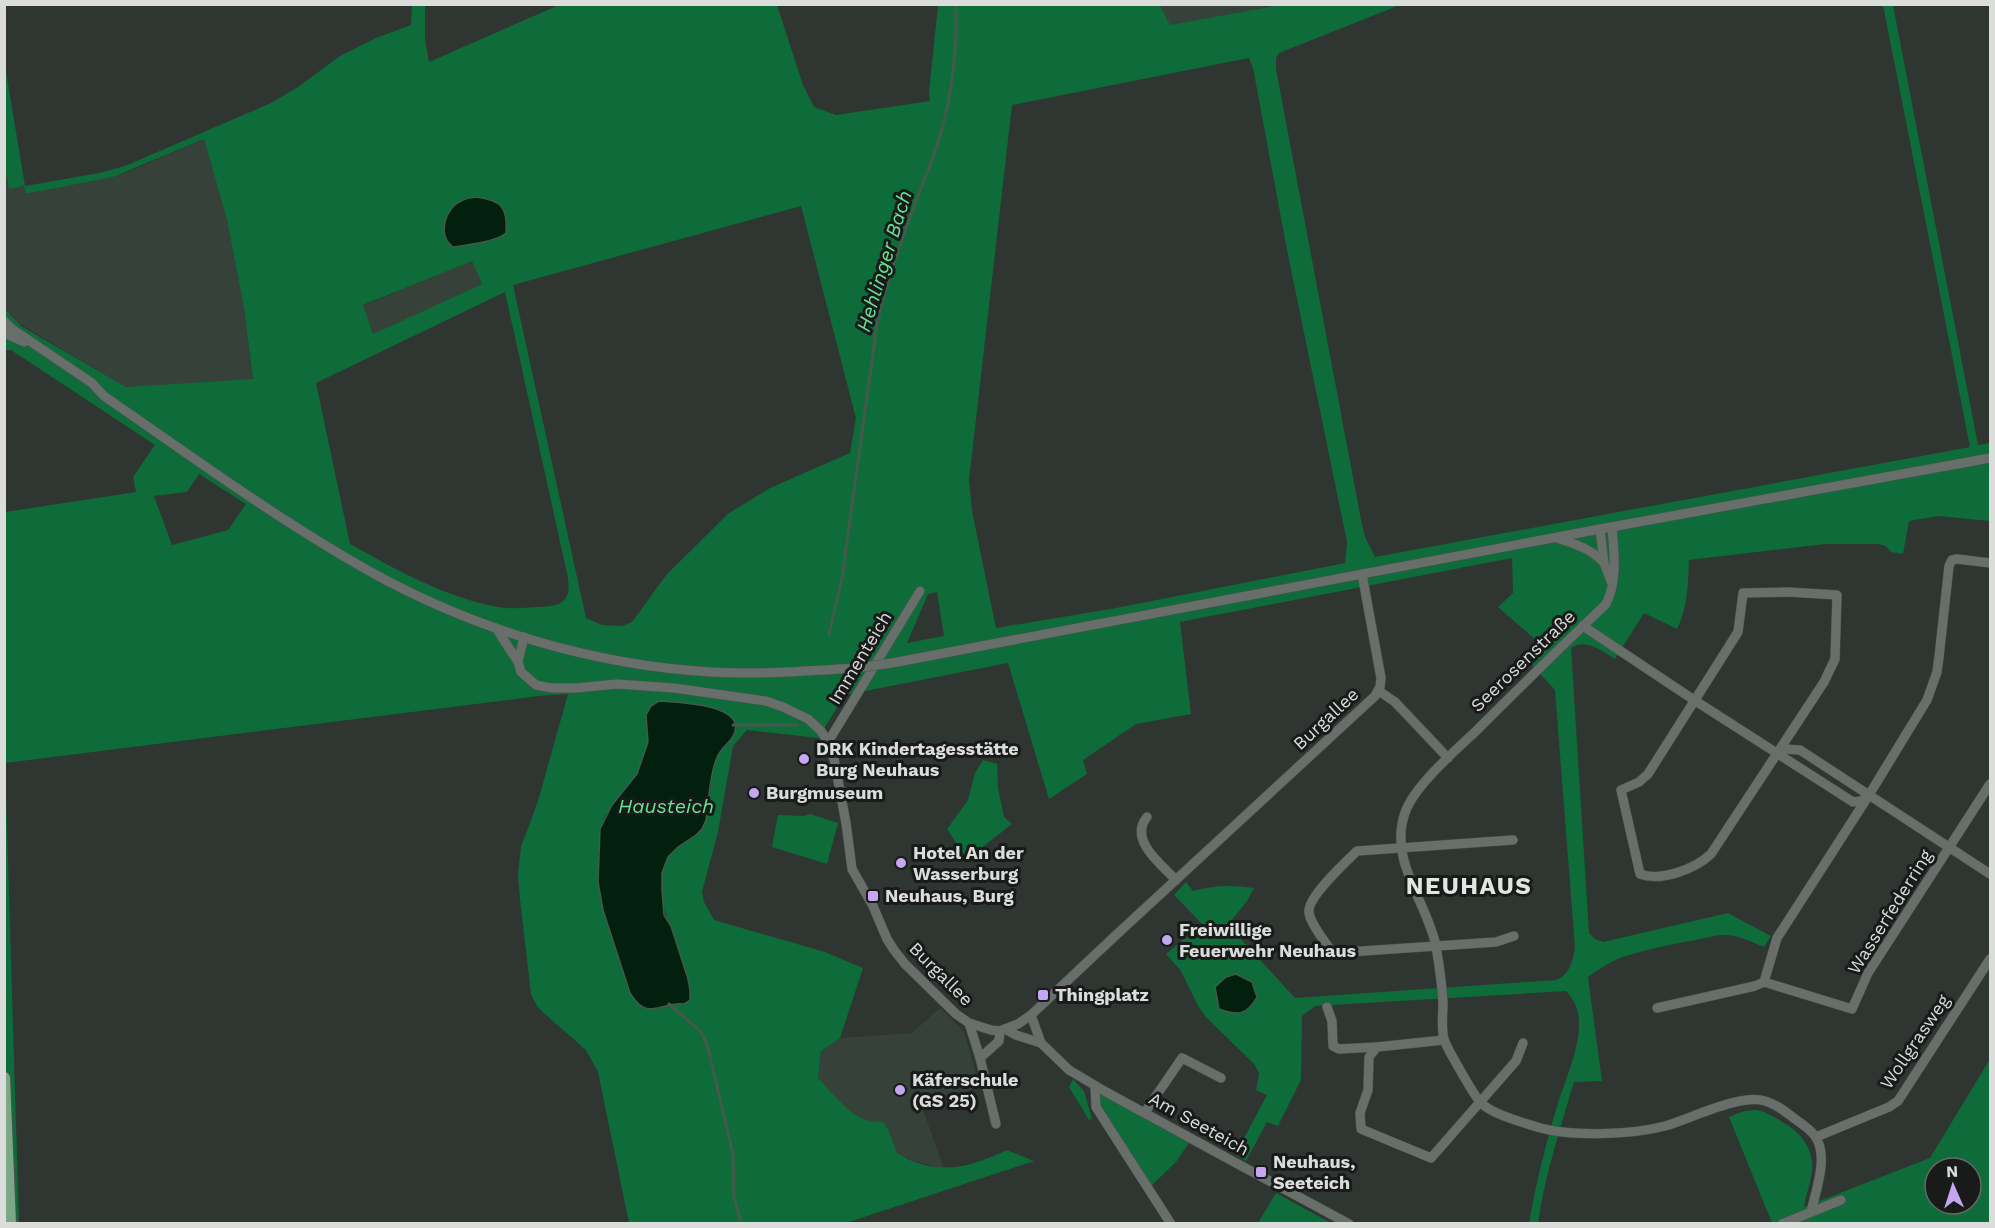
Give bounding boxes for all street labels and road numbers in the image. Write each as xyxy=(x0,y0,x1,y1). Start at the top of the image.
street label: Seerosenstraße xyxy=(1466,606,1579,716)
street label: Immenteich xyxy=(824,607,896,708)
street label: Burgallee xyxy=(1289,683,1363,754)
street label: Wasserfederring xyxy=(1843,845,1936,978)
street label: Burgallee xyxy=(905,937,978,1010)
street label: Wollgrasweg xyxy=(1875,990,1954,1093)
street label: Am Seeteich xyxy=(1146,1087,1253,1160)

